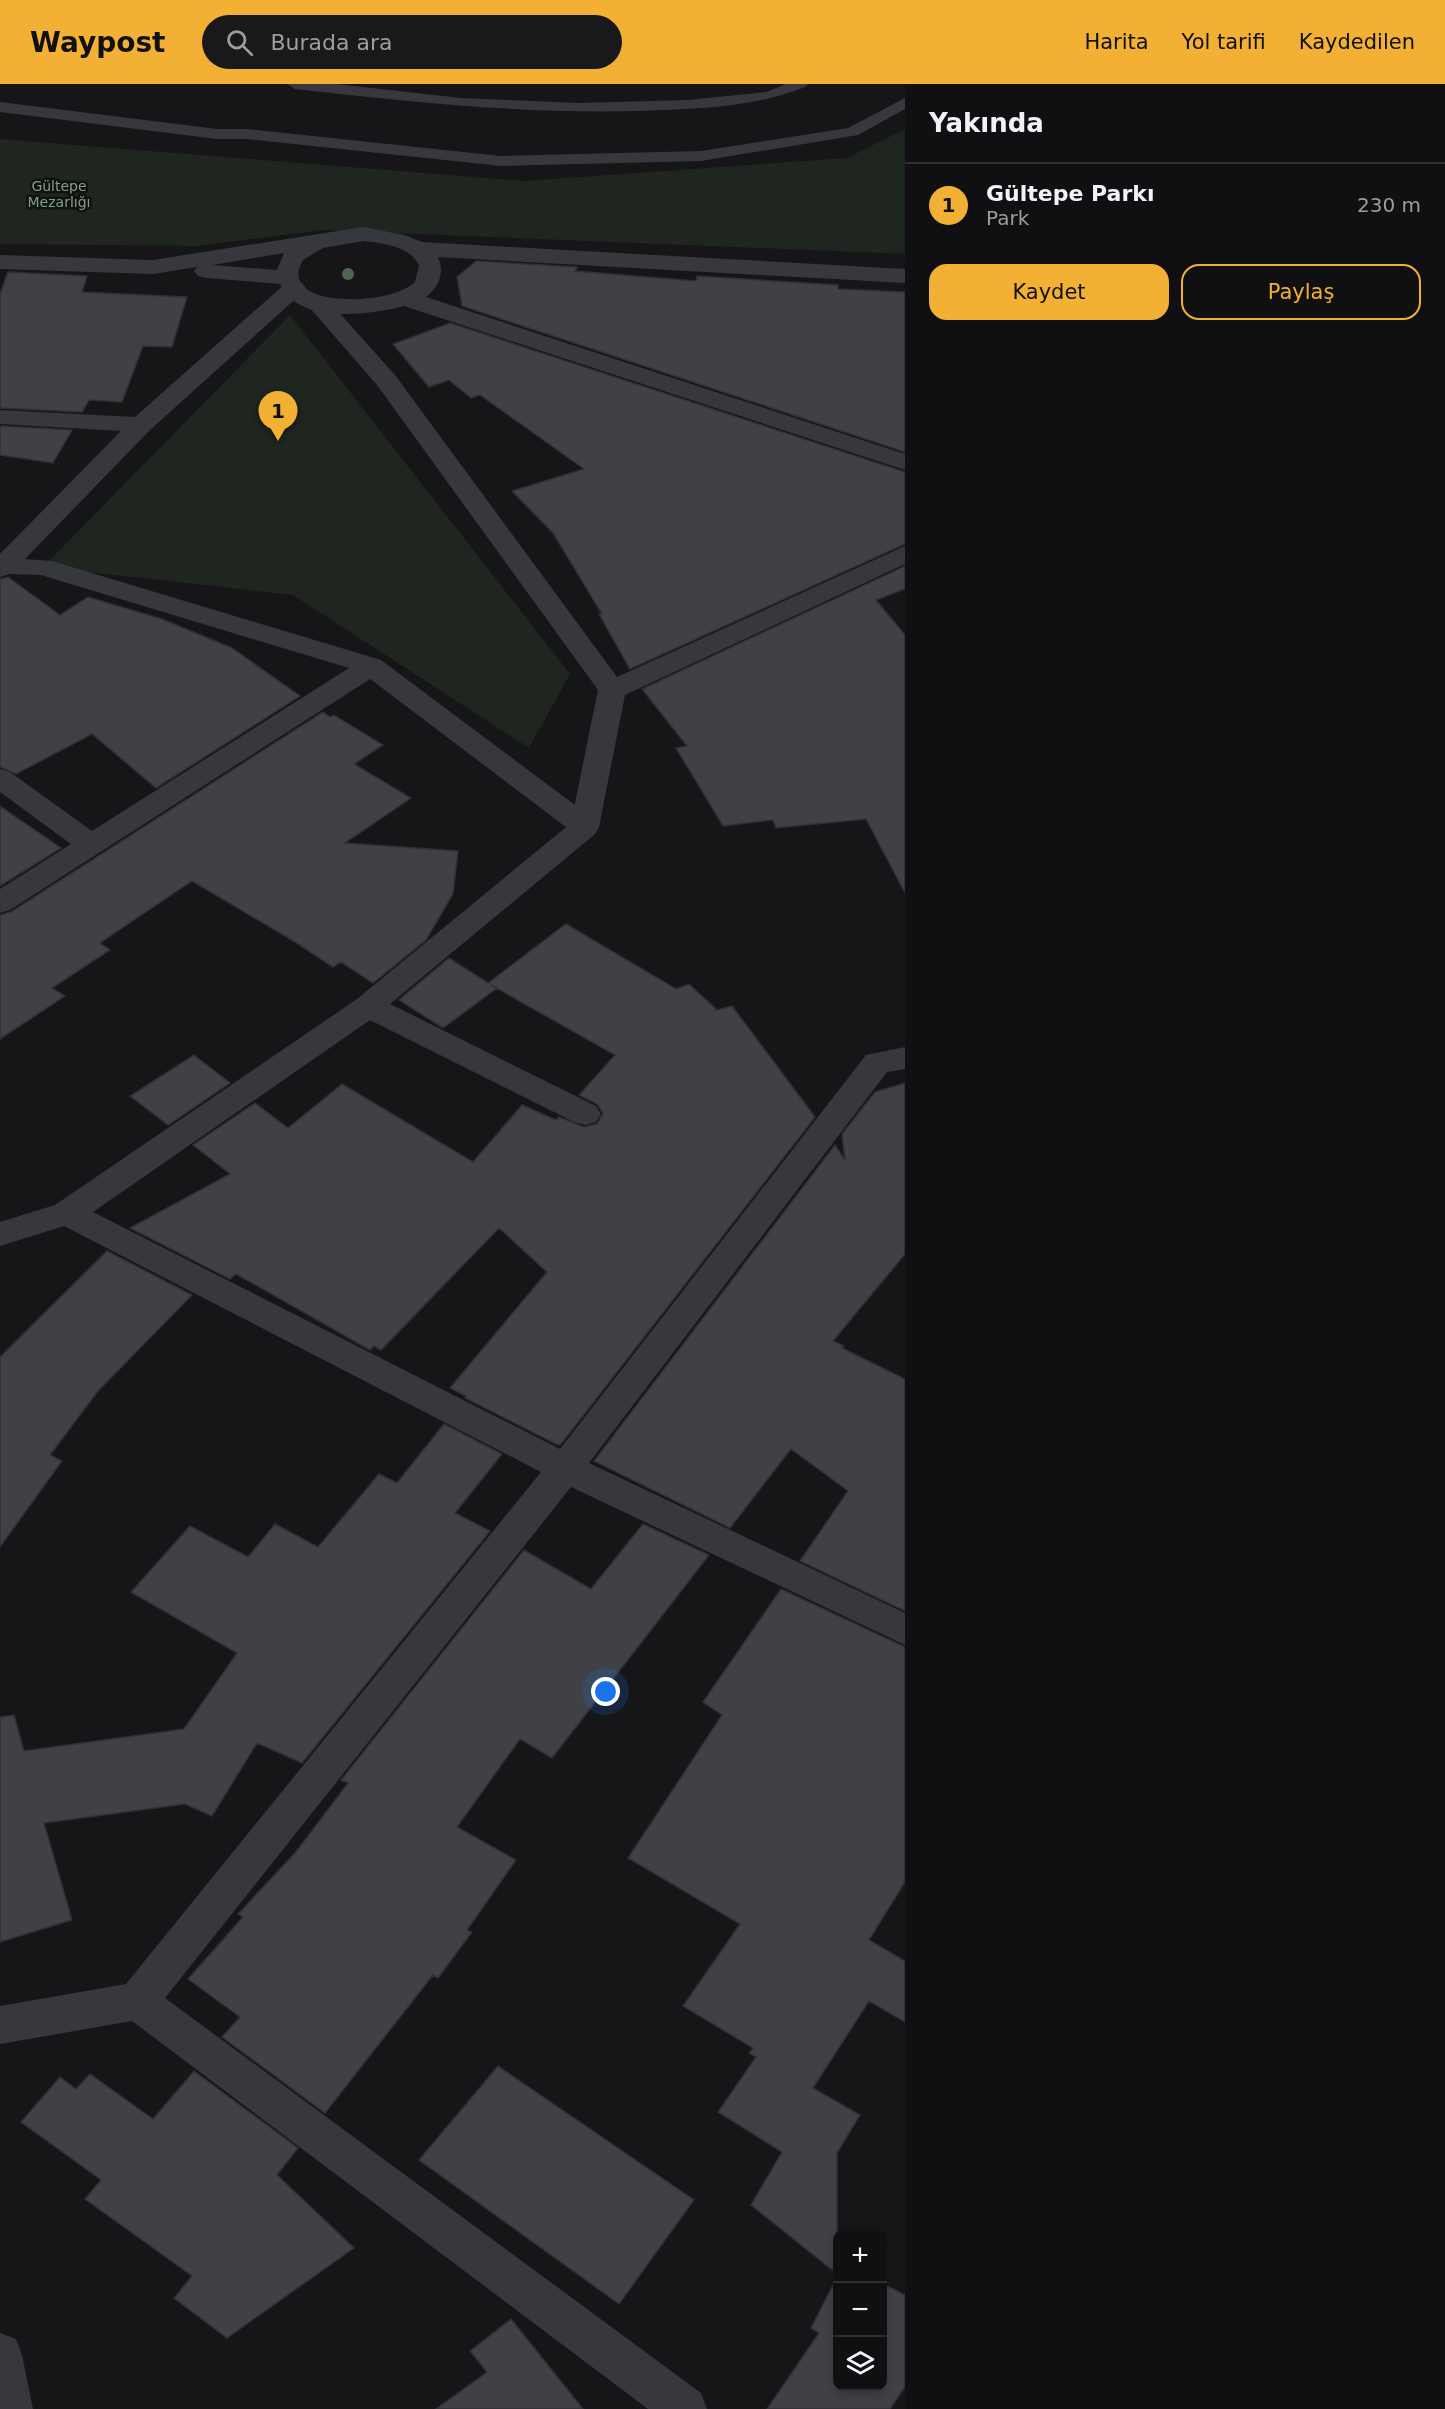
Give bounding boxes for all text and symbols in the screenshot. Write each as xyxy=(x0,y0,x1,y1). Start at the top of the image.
search box xyxy=(202,15,622,69)
text: Waypost xyxy=(30,26,166,59)
icon: search xyxy=(223,26,256,59)
text: Burada ara xyxy=(271,30,393,55)
text: Harita xyxy=(1084,30,1149,54)
text: Yol tarifi xyxy=(1182,30,1266,54)
text: Kaydedilen xyxy=(1299,30,1415,54)
text: Yakında xyxy=(929,108,1044,138)
park label: Gültepe Mezarlığı xyxy=(28,178,90,210)
text: Gültepe Parkı xyxy=(986,181,1154,206)
text: 1 xyxy=(942,193,955,217)
text: 230 m xyxy=(1357,193,1421,217)
text: Park xyxy=(986,206,1029,230)
button: Kaydet xyxy=(929,264,1169,320)
button: Paylaş xyxy=(1181,264,1421,320)
pin: 1 xyxy=(258,392,298,441)
your location xyxy=(591,1677,620,1706)
map controls xyxy=(833,2229,887,2391)
button: + xyxy=(833,2229,887,2283)
button: − xyxy=(833,2283,887,2337)
button: layers xyxy=(833,2337,887,2391)

